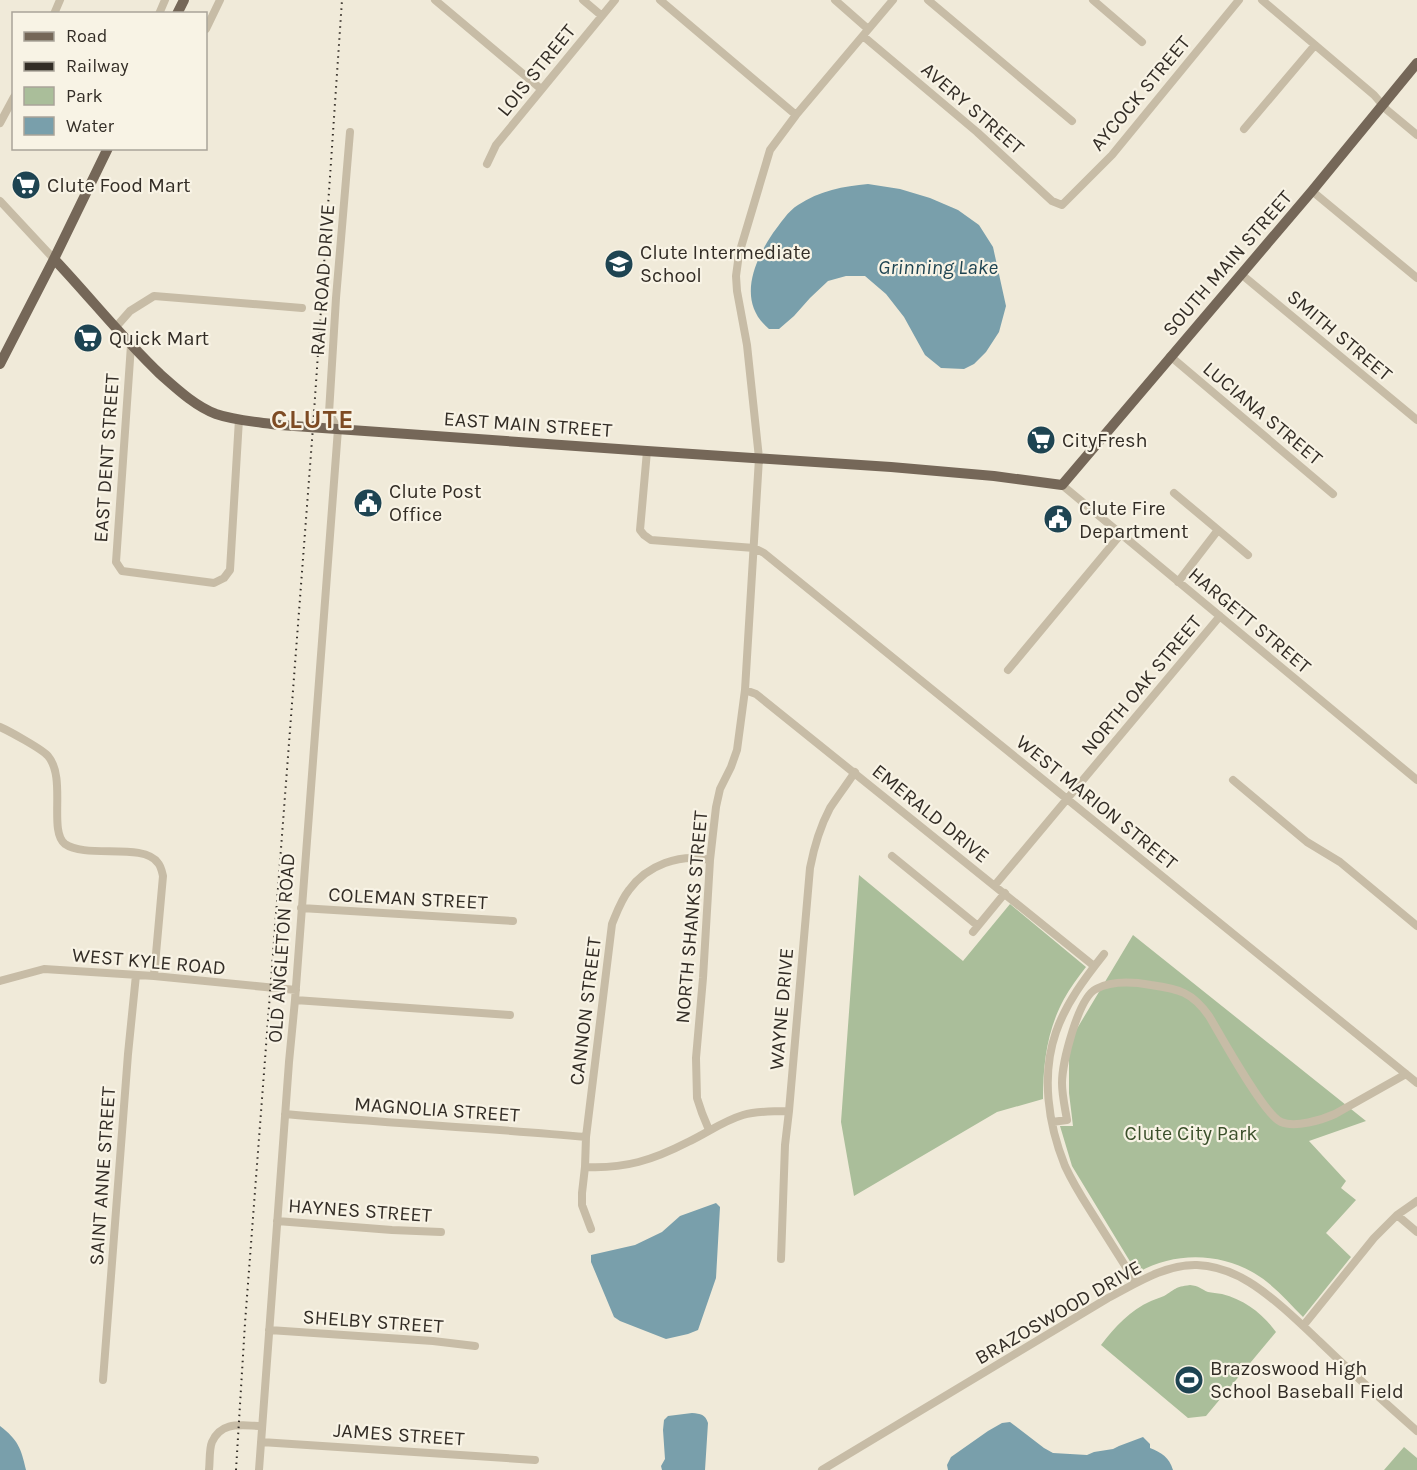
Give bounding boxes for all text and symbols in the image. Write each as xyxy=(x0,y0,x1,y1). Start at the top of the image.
legend xyxy=(12,12,207,150)
street label: LOIS STREET xyxy=(492,20,580,121)
text: Road xyxy=(66,25,107,47)
street label: AYCOCK STREET xyxy=(1086,31,1195,155)
text: Railway xyxy=(66,55,129,77)
street label: AVERY STREET xyxy=(917,58,1029,159)
text: Park xyxy=(66,85,103,107)
text: Water xyxy=(66,115,114,137)
supermarket icon: Clute Food Mart xyxy=(10,169,42,201)
place label: Clute Food Mart xyxy=(47,174,191,197)
street label: SOUTH MAIN STREET xyxy=(1158,186,1297,341)
street label: RAIL ROAD DRIVE xyxy=(306,204,339,356)
place label: Clute Intermediate School xyxy=(640,241,811,287)
school or university icon: Clute Intermediate School xyxy=(603,248,635,280)
water label: Grinning Lake xyxy=(878,255,998,279)
street label: SMITH STREET xyxy=(1283,285,1397,386)
supermarket icon: Quick Mart xyxy=(72,322,104,354)
place label: Quick Mart xyxy=(109,327,210,350)
street label: LUCIANA STREET xyxy=(1198,357,1327,470)
street label: EAST DENT STREET xyxy=(89,373,124,543)
district label: CLUTE xyxy=(271,404,355,435)
street label: EAST MAIN STREET xyxy=(443,407,613,442)
supermarket icon: CityFresh xyxy=(1025,424,1057,456)
place label: CityFresh xyxy=(1062,429,1148,452)
place label: Clute Post Office xyxy=(389,480,482,526)
public building icon: Clute Post Office xyxy=(352,487,384,519)
place label: Clute Fire Department xyxy=(1079,497,1189,543)
public building icon: Clute Fire Department xyxy=(1042,503,1074,535)
street label: HARGETT STREET xyxy=(1184,562,1316,678)
street label: NORTH OAK STREET xyxy=(1076,611,1206,760)
street label: WEST MARION STREET xyxy=(1012,730,1182,874)
street label: EMERALD DRIVE xyxy=(867,759,994,868)
street label: NORTH SHANKS STREET xyxy=(671,810,712,1024)
street label: OLD ANGLETON ROAD xyxy=(263,852,300,1044)
street label: COLEMAN STREET xyxy=(328,883,488,914)
street label: CANNON STREET xyxy=(565,936,606,1087)
street label: WEST KYLE ROAD xyxy=(71,943,227,980)
street label: WAYNE DRIVE xyxy=(765,947,798,1071)
street label: SAINT ANNE STREET xyxy=(85,1086,120,1266)
street label: MAGNOLIA STREET xyxy=(353,1092,521,1127)
park label: Clute City Park xyxy=(1125,1122,1257,1145)
street label: HAYNES STREET xyxy=(287,1194,433,1227)
street label: BRAZOSWOOD DRIVE xyxy=(971,1255,1145,1369)
street label: SHELBY STREET xyxy=(302,1305,444,1338)
place label: Brazoswood High School Baseball Field xyxy=(1210,1357,1404,1403)
sports icon: Brazoswood High School Baseball Field xyxy=(1173,1364,1205,1396)
street label: JAMES STREET xyxy=(333,1418,465,1451)

